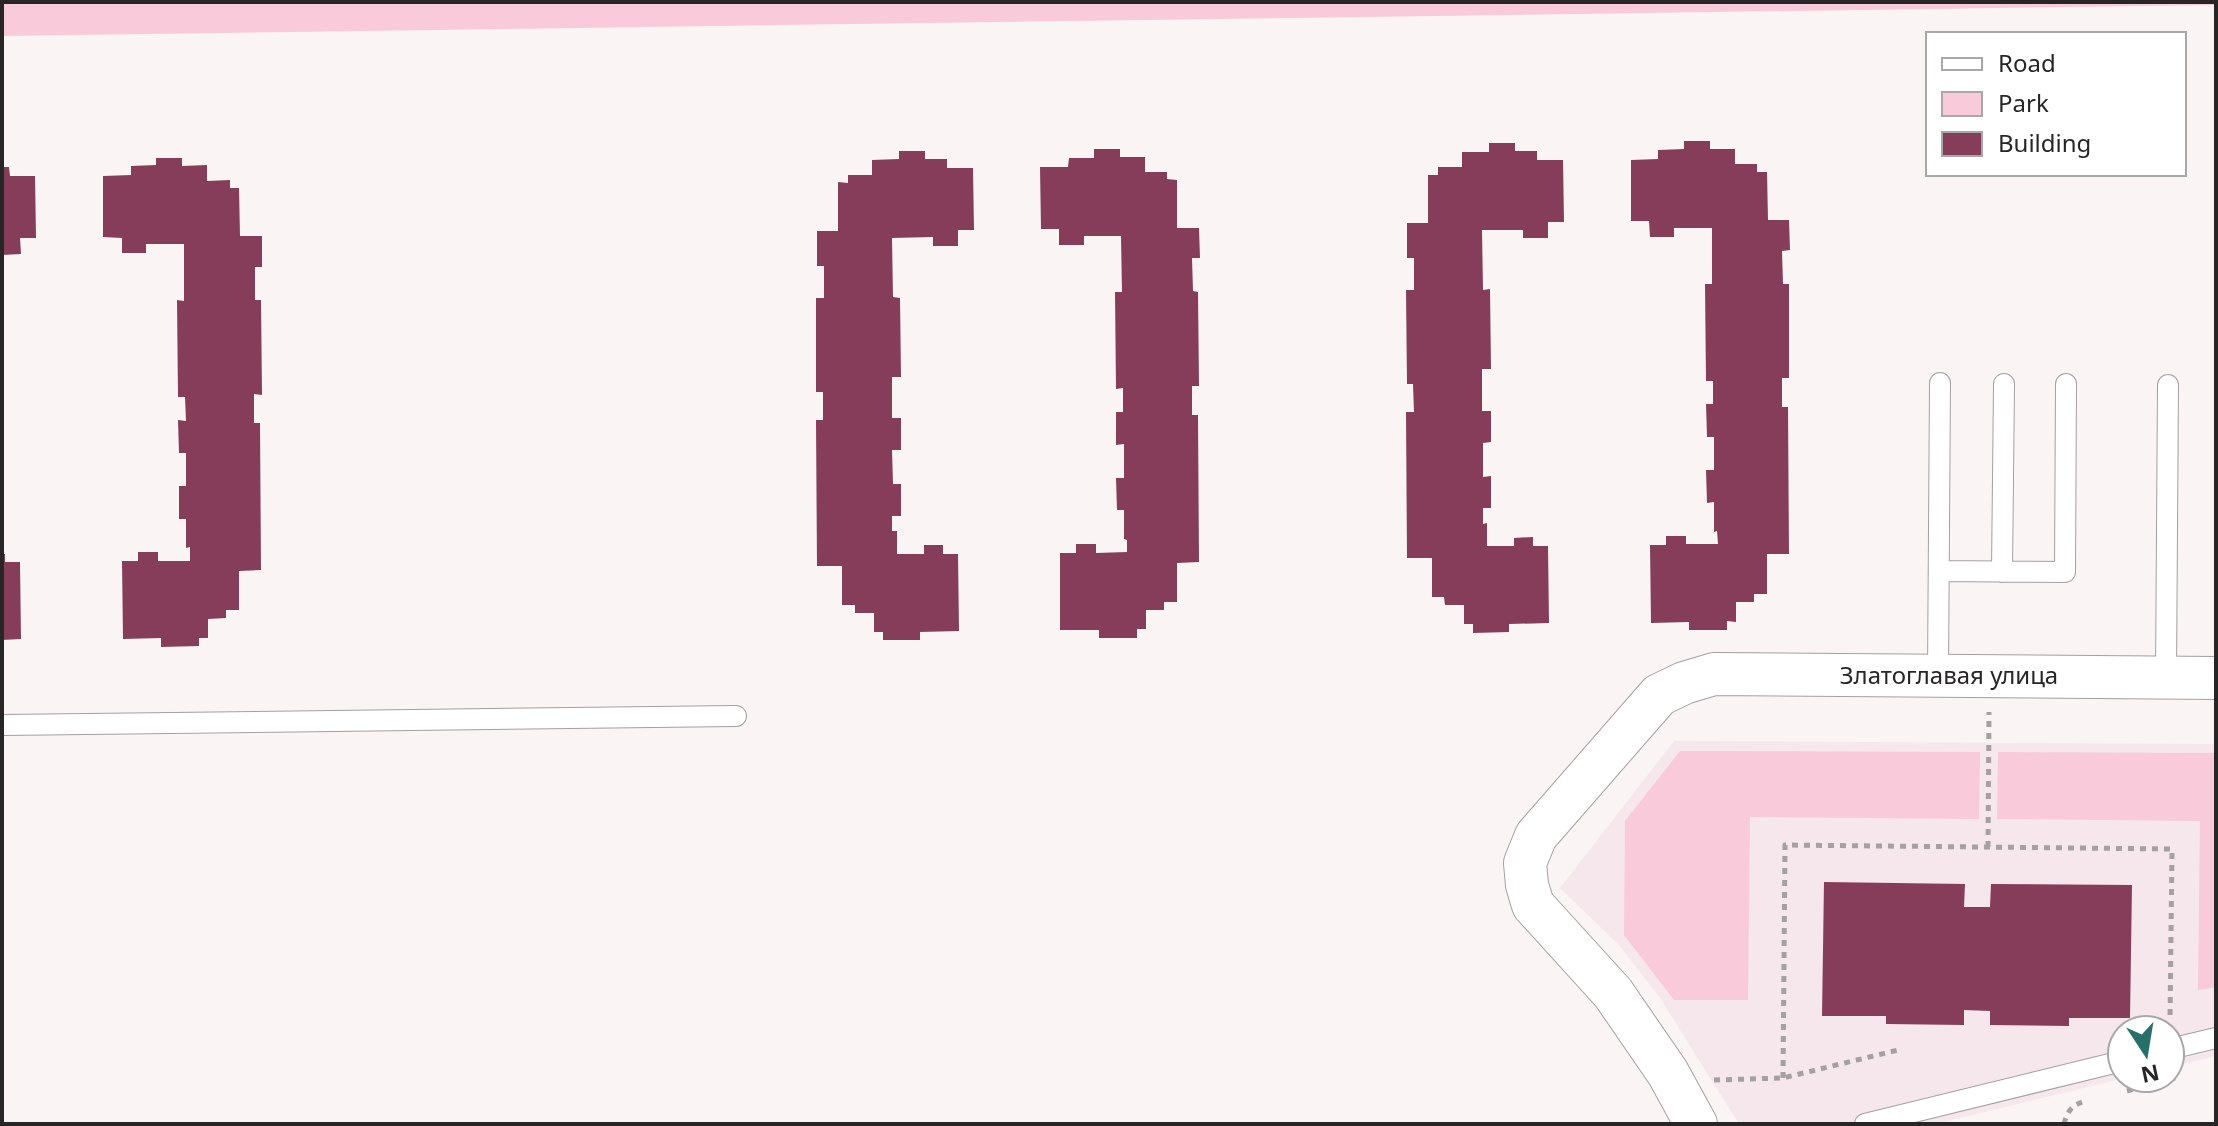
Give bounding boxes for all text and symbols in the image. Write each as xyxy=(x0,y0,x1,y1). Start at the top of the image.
legend xyxy=(1926,32,2186,176)
text: Road xyxy=(1998,46,2056,79)
text: Park xyxy=(1998,86,2049,119)
text: Building xyxy=(1998,126,2091,159)
street label: Златоглавая улица xyxy=(1840,658,2058,691)
north arrow xyxy=(2106,1014,2186,1094)
text: N xyxy=(2138,1058,2162,1091)

